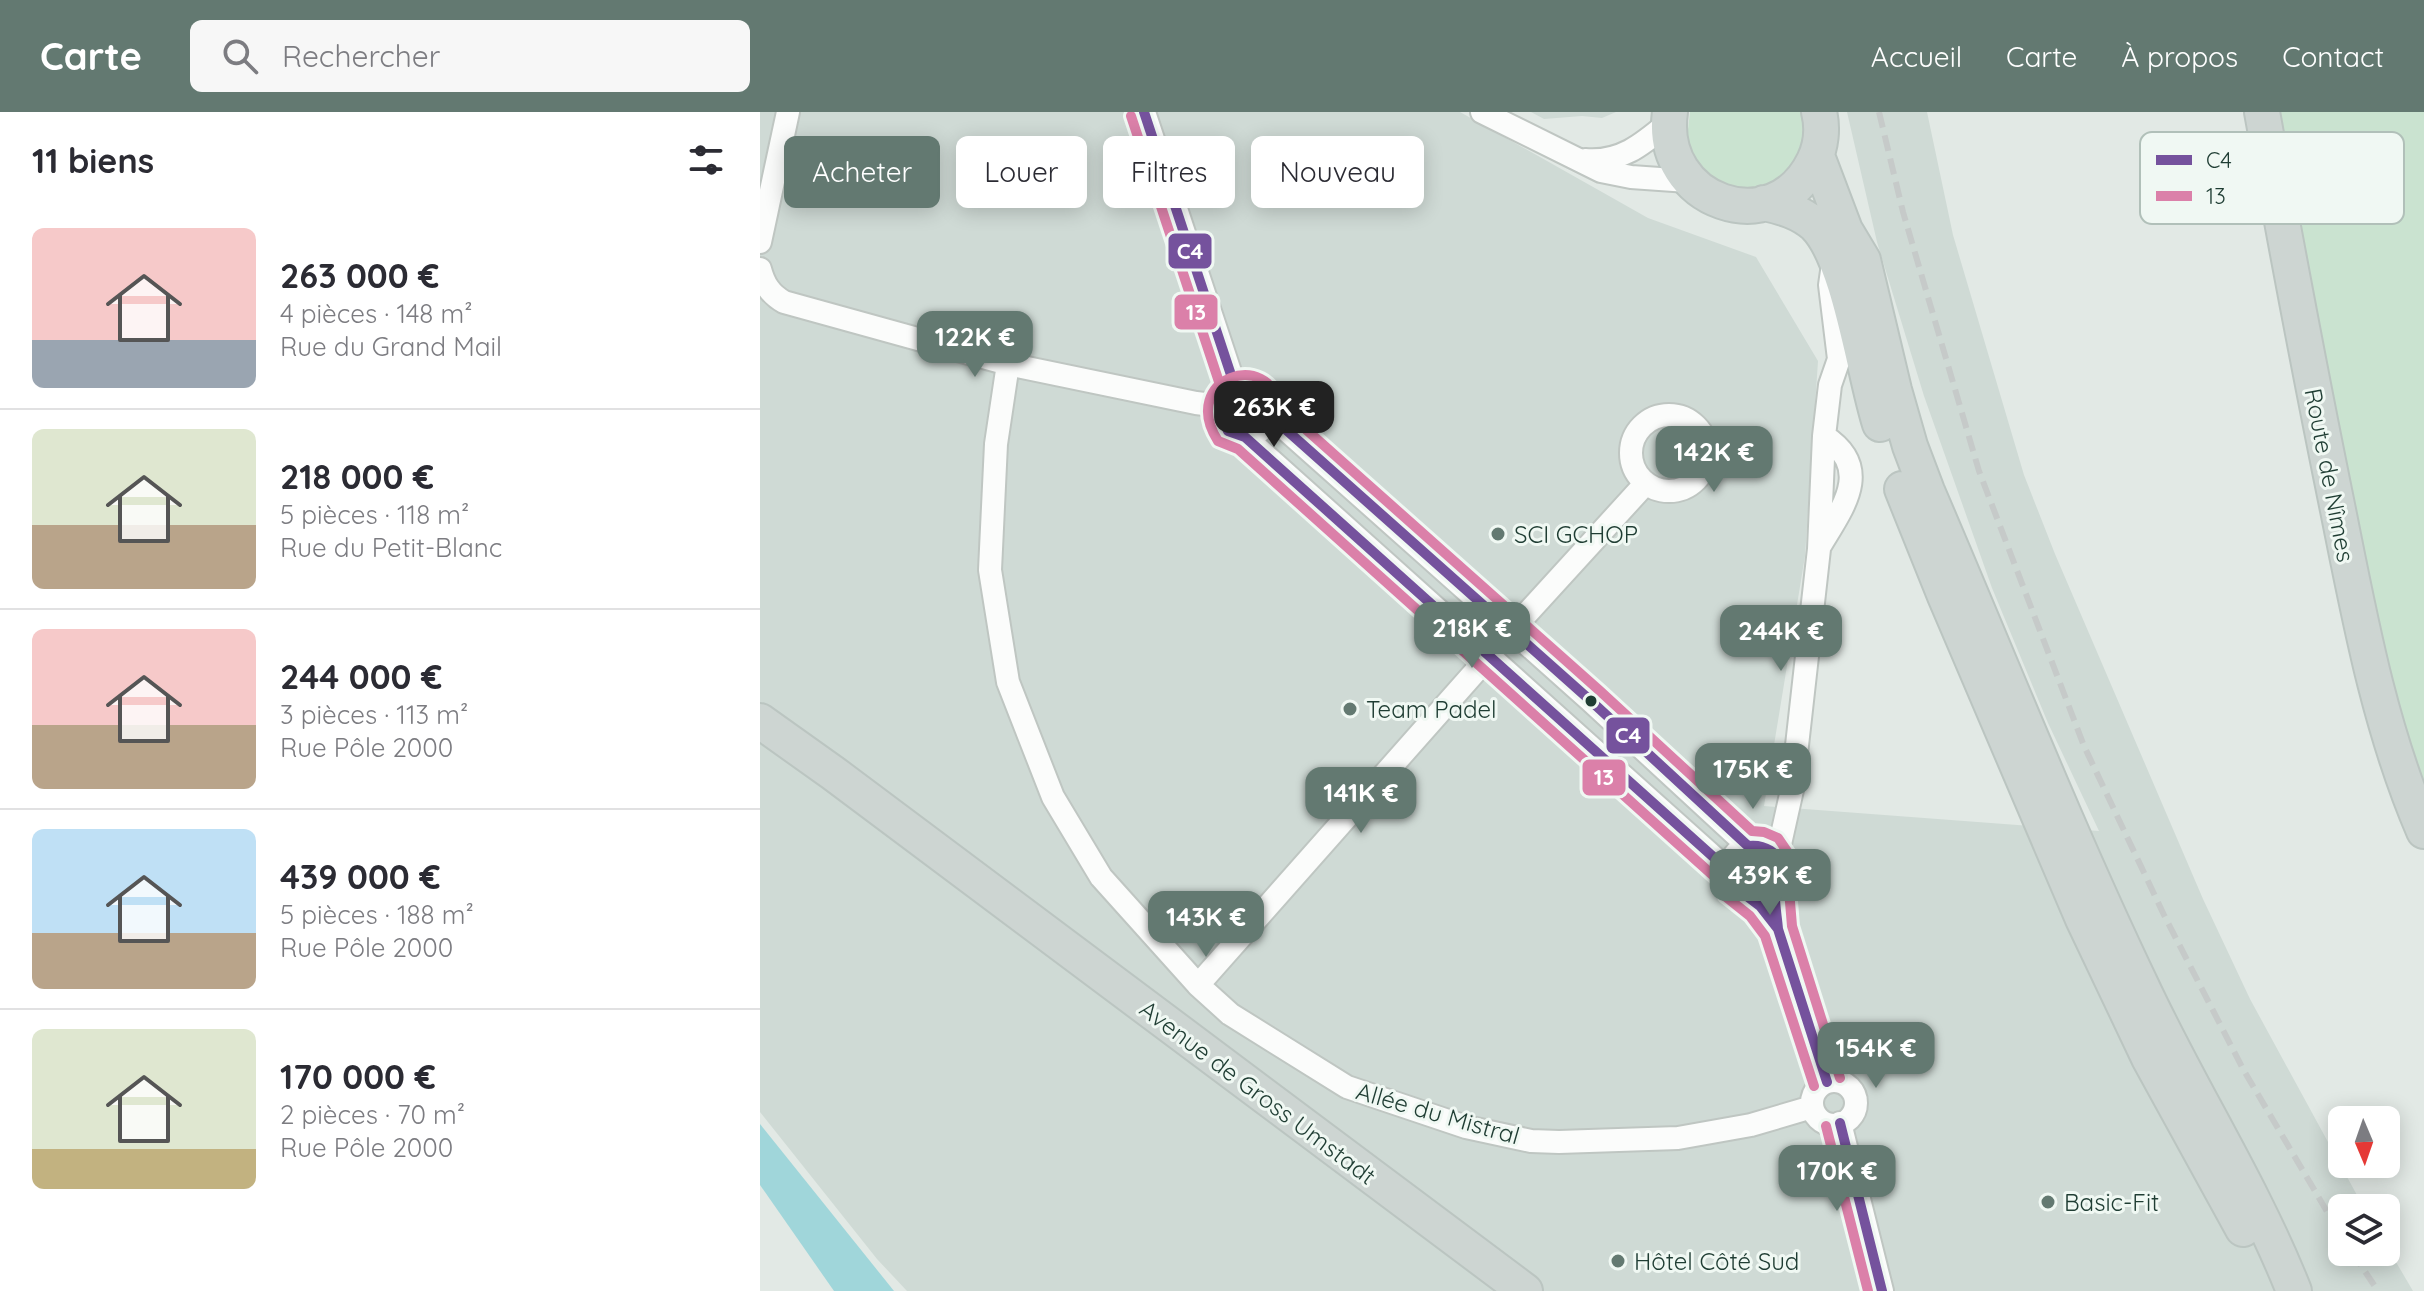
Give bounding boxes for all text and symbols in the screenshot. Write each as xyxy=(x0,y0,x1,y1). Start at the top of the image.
search box xyxy=(190,20,750,92)
text: Carte xyxy=(40,32,142,80)
icon: search xyxy=(218,34,262,78)
text: Rechercher xyxy=(282,37,440,75)
text: Accueil xyxy=(1871,39,1962,74)
text: Carte xyxy=(2006,39,2077,74)
text: À propos xyxy=(2121,39,2238,74)
text: Contact xyxy=(2282,39,2384,74)
legend xyxy=(2140,132,2404,224)
chip: Acheter xyxy=(784,136,940,208)
chip: Louer xyxy=(956,136,1087,208)
chip: Filtres xyxy=(1103,136,1235,208)
chip: Nouveau xyxy=(1251,136,1424,208)
icon: filters xyxy=(684,138,728,182)
text: 11 biens xyxy=(32,139,154,182)
text: C4 xyxy=(2206,146,2232,174)
text: 13 xyxy=(2206,182,2226,210)
line badge: C4 xyxy=(1167,232,1213,270)
text: C4 xyxy=(1177,237,1203,265)
text: 263 000 € xyxy=(280,254,439,297)
icon: home xyxy=(96,260,192,356)
line badge: 13 xyxy=(1173,293,1219,331)
text: 4 pièces · 148 m² xyxy=(280,297,472,330)
text: 13 xyxy=(1186,298,1206,326)
pin: 122K € xyxy=(910,311,1040,379)
text: 122K € xyxy=(935,320,1015,353)
text: Rue du Grand Mail xyxy=(280,330,502,363)
pin: 263K € xyxy=(1209,381,1339,449)
street label: Route de Nîmes xyxy=(2298,386,2362,564)
text: 263K € xyxy=(1232,390,1316,423)
pin: 142K € xyxy=(1649,426,1779,494)
text: 142K € xyxy=(1674,435,1754,468)
text: 218 000 € xyxy=(280,455,434,498)
icon: home xyxy=(96,461,192,557)
text: 5 pièces · 118 m² xyxy=(280,498,469,531)
place label: SCI GCHOP xyxy=(1514,519,1638,549)
marker: SCI GCHOP xyxy=(1489,525,1507,543)
text: Rue du Petit-Blanc xyxy=(280,531,502,564)
pin: 218K € xyxy=(1407,602,1537,670)
pin: 244K € xyxy=(1716,605,1846,673)
text: 218K € xyxy=(1432,611,1512,644)
text: 244K € xyxy=(1738,614,1824,647)
text: 244 000 € xyxy=(280,655,442,698)
icon: home xyxy=(96,661,192,757)
unlabelled marker xyxy=(1583,693,1599,709)
place label: Team Padel xyxy=(1366,694,1497,724)
text: 3 pièces · 113 m² xyxy=(280,698,468,731)
marker: Team Padel xyxy=(1341,700,1359,718)
line badge: C4 xyxy=(1605,716,1651,755)
text: C4 xyxy=(1615,721,1641,749)
text: Rue Pôle 2000 xyxy=(280,731,453,764)
pin: 175K € xyxy=(1688,743,1818,811)
text: 175K € xyxy=(1713,752,1793,785)
line badge: 13 xyxy=(1581,758,1627,797)
text: 13 xyxy=(1594,763,1614,791)
pin: 141K € xyxy=(1296,767,1426,835)
text: 141K € xyxy=(1323,776,1399,809)
pin: 439K € xyxy=(1705,849,1835,917)
text: 439 000 € xyxy=(280,855,441,898)
text: 439K € xyxy=(1728,858,1812,891)
icon: home xyxy=(96,861,192,957)
pin: 143K € xyxy=(1141,891,1271,959)
text: 5 pièces · 188 m² xyxy=(280,898,474,931)
text: 143K € xyxy=(1166,900,1246,933)
text: Rue Pôle 2000 xyxy=(280,931,453,964)
street label: Avenue de Gross Umstadt xyxy=(1134,993,1382,1191)
pin: 154K € xyxy=(1811,1022,1941,1090)
text: 154K € xyxy=(1836,1031,1917,1064)
text: 170 000 € xyxy=(280,1055,436,1098)
icon: home xyxy=(96,1061,192,1157)
street label: Allée du Mistral xyxy=(1353,1075,1523,1151)
text: 2 pièces · 70 m² xyxy=(280,1098,465,1131)
north arrow xyxy=(2328,1106,2400,1178)
map controls xyxy=(2328,1106,2400,1266)
text: Rue Pôle 2000 xyxy=(280,1131,453,1164)
pin: 170K € xyxy=(1772,1145,1902,1213)
text: 170K € xyxy=(1797,1154,1877,1187)
place label: Basic-Fit xyxy=(2064,1187,2159,1217)
marker: Basic-Fit xyxy=(2039,1193,2057,1211)
button: layers xyxy=(2328,1194,2400,1266)
place label: Hôtel Côté Sud xyxy=(1634,1246,1799,1276)
marker: Hôtel Côté Sud xyxy=(1609,1252,1627,1270)

